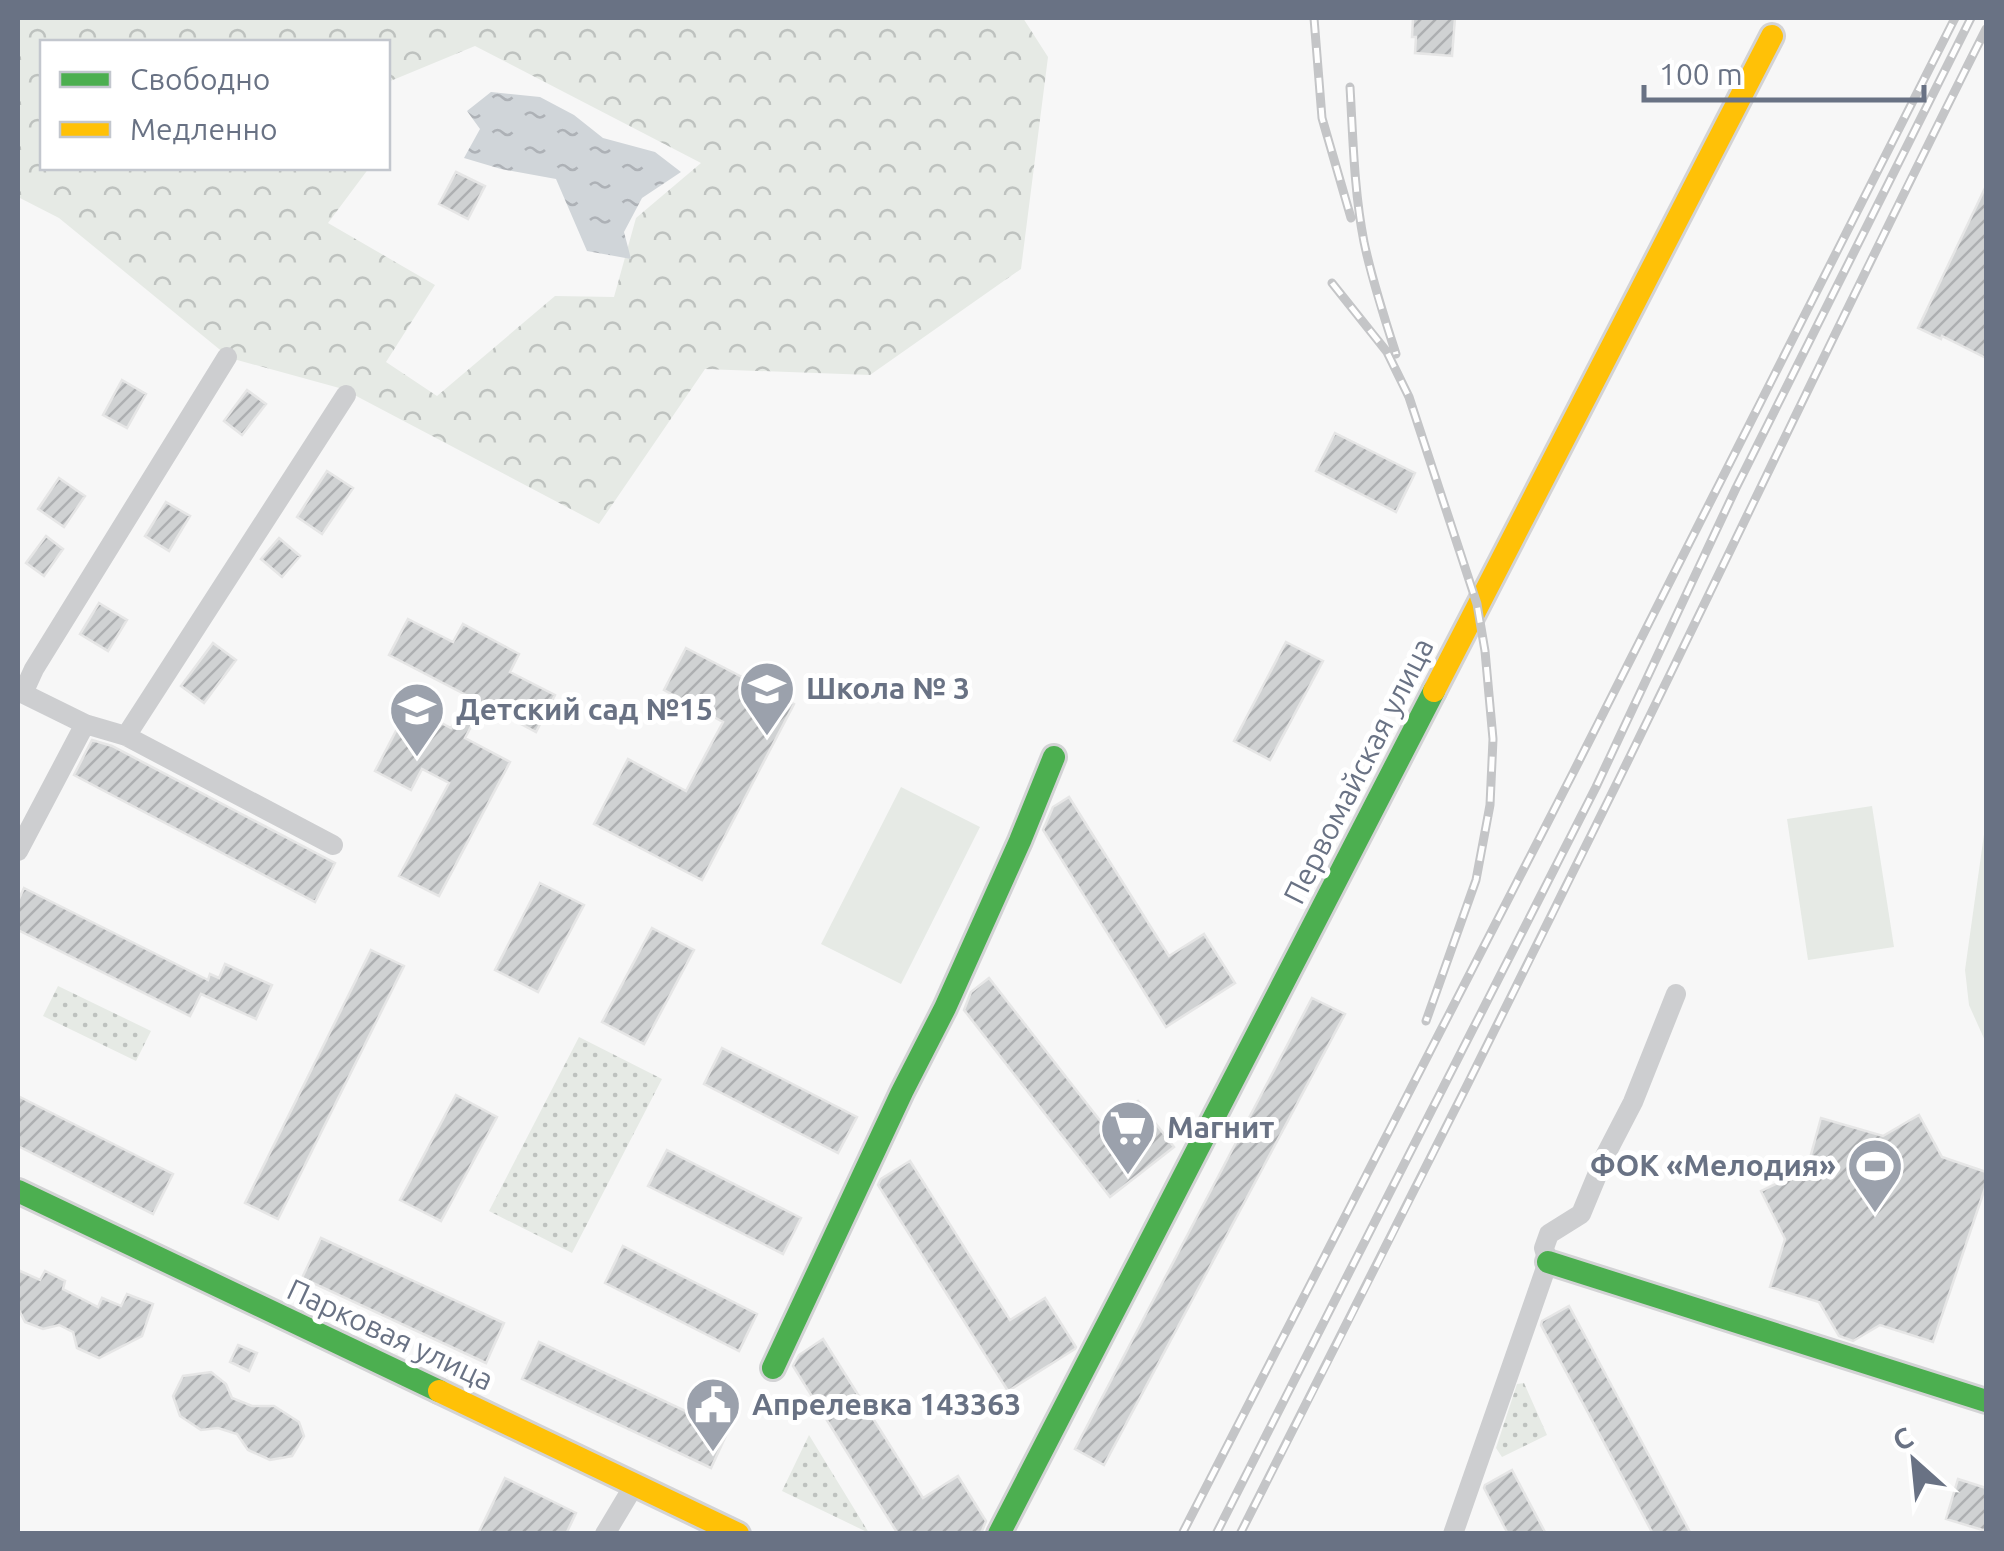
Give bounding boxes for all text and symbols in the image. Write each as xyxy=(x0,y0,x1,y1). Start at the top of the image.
legend xyxy=(40,40,390,170)
scale bar xyxy=(1644,40,1924,102)
text: 100 m xyxy=(1659,57,1743,91)
text: Свободно xyxy=(130,62,270,96)
text: Медленно xyxy=(130,112,278,146)
street label: Первомайская улица xyxy=(1276,632,1440,909)
school or university icon: Школа № 3 xyxy=(737,659,797,738)
place label: Школа № 3 xyxy=(806,671,970,705)
school or university icon: Детский сад №15 xyxy=(387,680,447,759)
place label: Детский сад №15 xyxy=(456,692,713,726)
supermarket icon: Магнит xyxy=(1098,1098,1158,1177)
place label: Магнит xyxy=(1167,1110,1274,1144)
sports icon: ФОК «Мелодия» xyxy=(1845,1136,1905,1215)
place label: ФОК «Мелодия» xyxy=(1590,1148,1836,1182)
street label: Парковая улица xyxy=(282,1272,499,1397)
public building icon: Апрелевка 143363 xyxy=(683,1375,743,1454)
place label: Апрелевка 143363 xyxy=(752,1387,1021,1421)
north arrow xyxy=(1864,1411,1964,1511)
text: С xyxy=(1887,1420,1918,1456)

